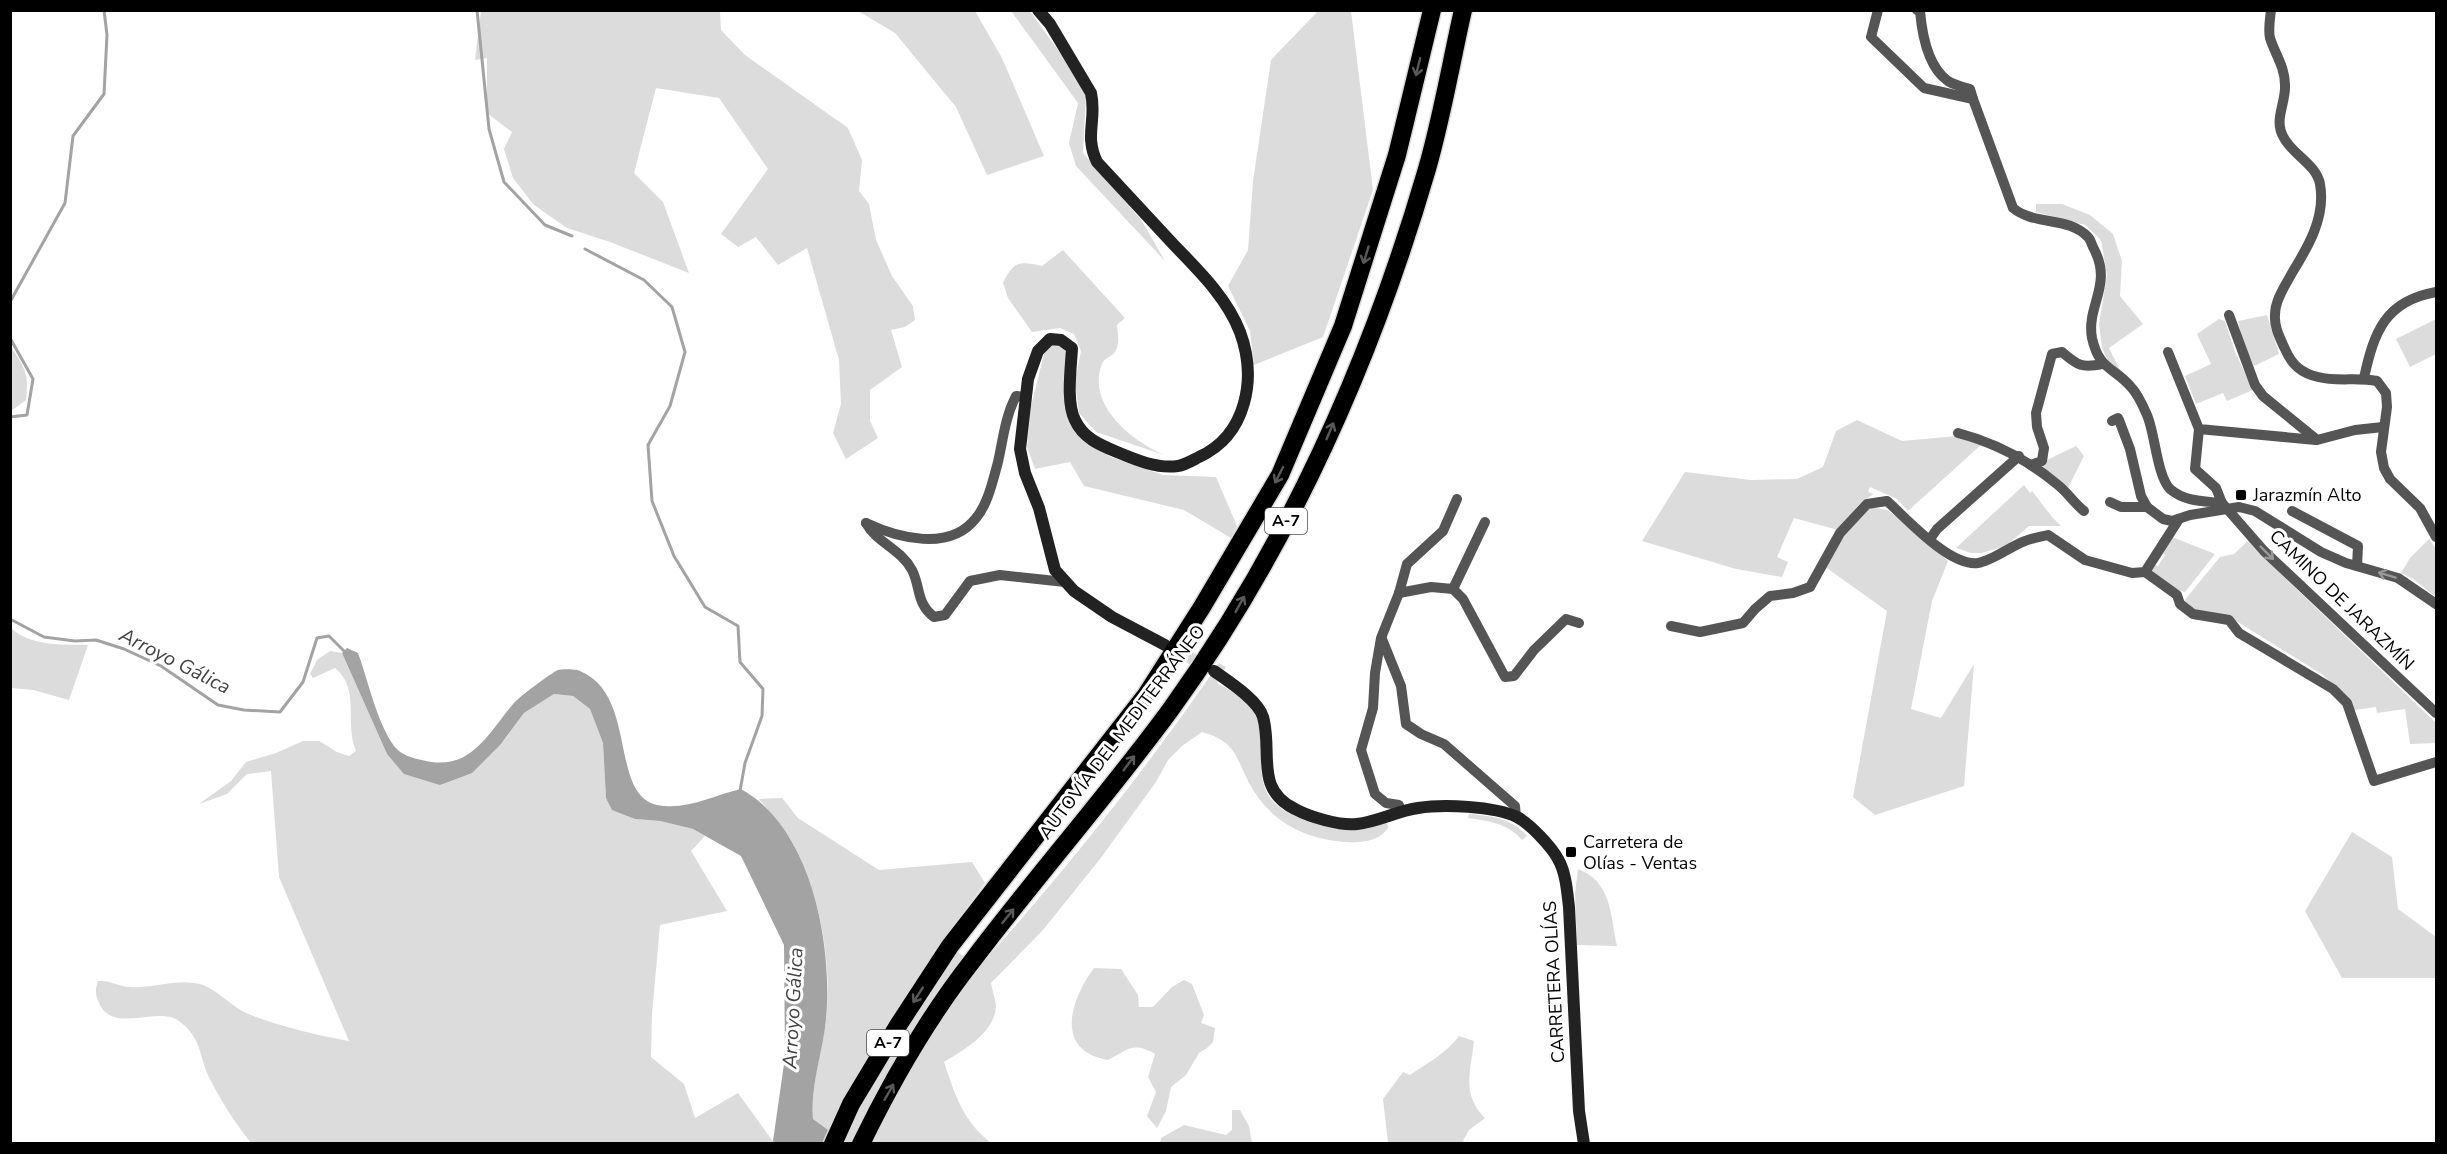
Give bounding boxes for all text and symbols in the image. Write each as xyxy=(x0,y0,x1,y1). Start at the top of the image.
one-way arrow xyxy=(1412,57,1424,76)
one-way arrow xyxy=(1359,245,1370,264)
one-way arrow xyxy=(1325,422,1336,440)
one-way arrow xyxy=(1273,466,1285,483)
place label: Jarazmín Alto xyxy=(2252,483,2362,507)
marker: Jarazmín Alto xyxy=(2234,488,2248,502)
road number: A-7 xyxy=(1265,508,1307,534)
street label: CAMINO DE JARAZMÍN xyxy=(2264,524,2420,676)
one-way arrow xyxy=(2259,545,2274,560)
one-way arrow xyxy=(2378,569,2397,580)
one-way arrow xyxy=(1235,595,1247,612)
street label: AUTOVÍA DEL MEDITERRÁNEO xyxy=(1033,620,1211,844)
water label: Arroyo Gálica xyxy=(114,621,235,701)
one-way arrow xyxy=(1123,756,1135,772)
place label: Carretera de Olías - Ventas xyxy=(1583,830,1697,875)
marker: Carretera de Olías - Ventas xyxy=(1564,845,1578,859)
street label: CARRETERA OLÍAS xyxy=(1538,900,1570,1064)
one-way arrow xyxy=(1001,908,1014,924)
water label: Arroyo Gálica xyxy=(776,947,810,1070)
one-way arrow xyxy=(912,986,924,1003)
road number: A-7 xyxy=(867,1030,909,1056)
one-way arrow xyxy=(883,1084,895,1101)

